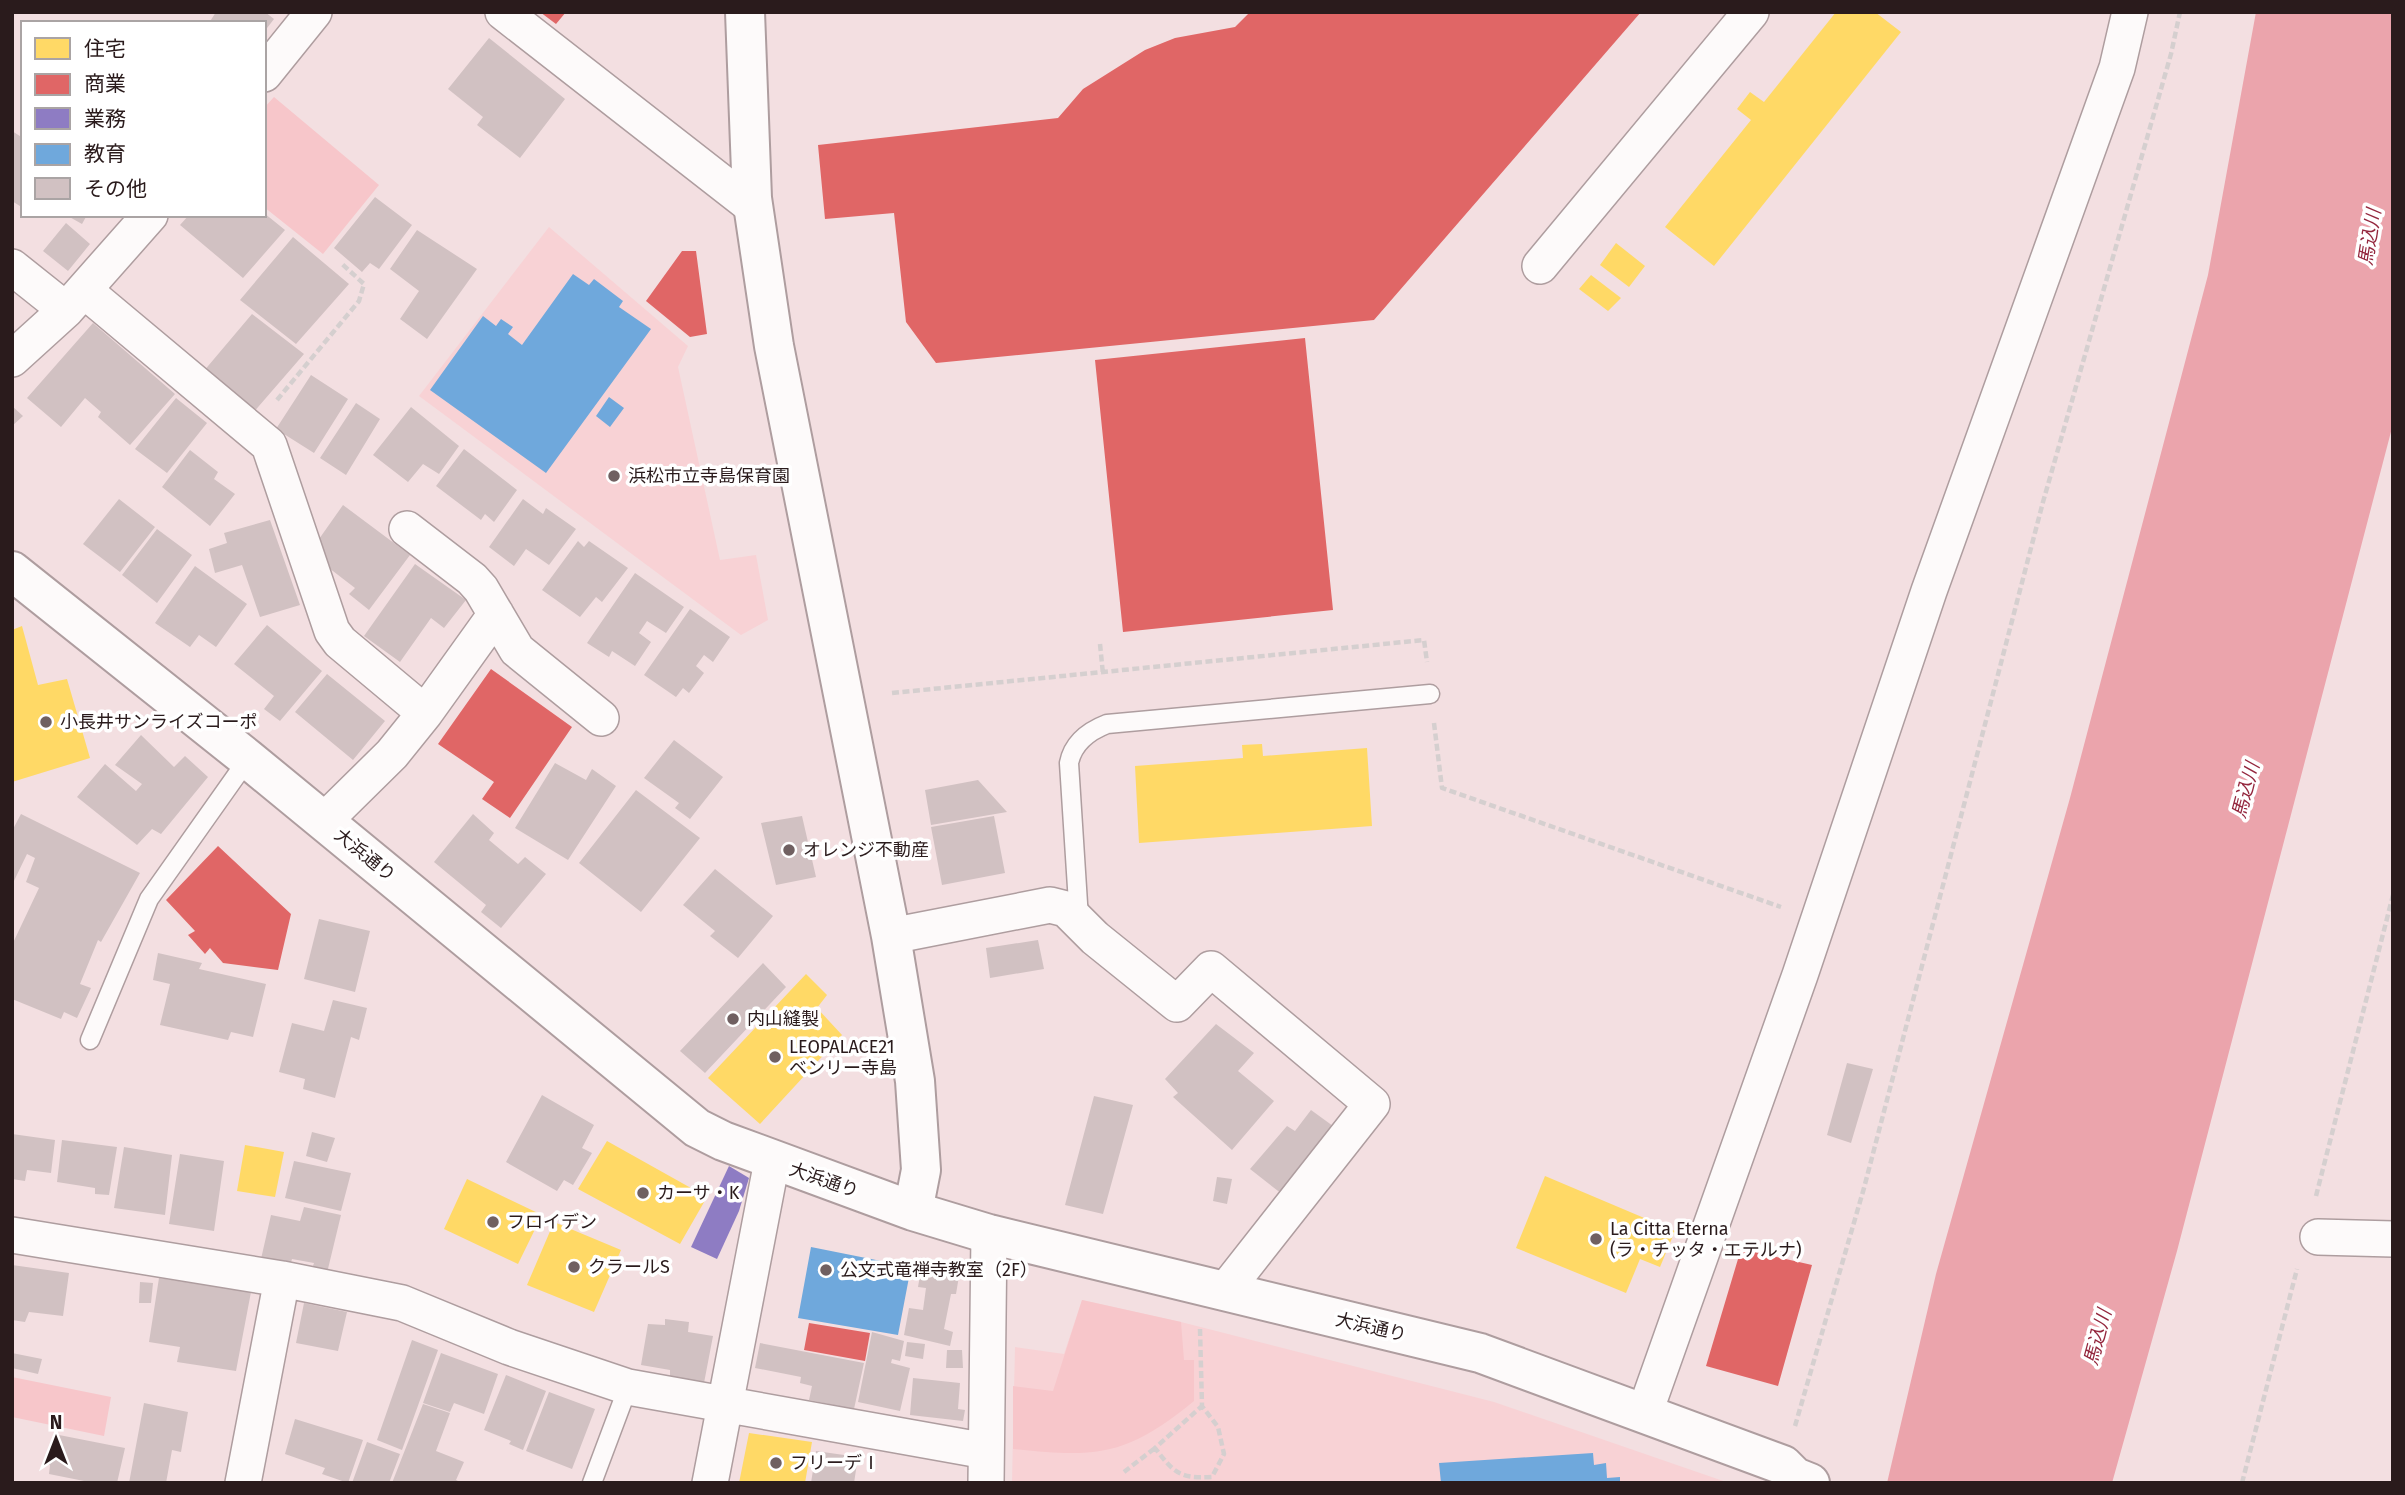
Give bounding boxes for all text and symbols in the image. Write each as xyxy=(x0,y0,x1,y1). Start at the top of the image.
legend xyxy=(21,21,266,217)
text: 住宅 xyxy=(84,36,126,62)
text: 商業 xyxy=(84,71,126,97)
text: 業務 xyxy=(84,106,126,132)
text: 教育 xyxy=(84,141,126,167)
text: その他 xyxy=(84,176,147,202)
water label: 馬込川 xyxy=(2354,205,2386,267)
place label: 浜松市立寺島保育園 xyxy=(628,465,790,487)
marker: 浜松市立寺島保育園 xyxy=(606,468,622,484)
place label: 小長井サンライズコーポ xyxy=(60,711,257,733)
marker: 小長井サンライズコーポ xyxy=(38,714,54,730)
water label: 馬込川 xyxy=(2227,758,2264,821)
street label: 大浜通り xyxy=(330,824,400,886)
place label: オレンジ不動産 xyxy=(803,839,929,861)
marker: オレンジ不動産 xyxy=(781,842,797,858)
place label: 内山縫製 xyxy=(747,1008,819,1030)
marker: 内山縫製 xyxy=(725,1011,741,1027)
place label: LEOPALACE21 ベンリー寺島 xyxy=(789,1036,897,1079)
marker: LEOPALACE21 ベンリー寺島 xyxy=(767,1049,783,1065)
street label: 大浜通り xyxy=(786,1158,862,1202)
place label: カーサ・K xyxy=(657,1182,740,1204)
marker: カーサ・K xyxy=(635,1185,651,1201)
place label: フロイデン xyxy=(507,1211,597,1233)
marker: フロイデン xyxy=(485,1214,501,1230)
place label: La Citta Eterna (ラ・チッタ・エテルナ) xyxy=(1610,1218,1802,1261)
marker: La Citta Eterna (ラ・チッタ・エテルナ) xyxy=(1588,1231,1604,1247)
place label: クラールS xyxy=(588,1256,670,1278)
marker: クラールS xyxy=(566,1259,582,1275)
place label: 公文式竜禅寺教室（2F） xyxy=(840,1259,1038,1281)
marker: 公文式竜禅寺教室（2F） xyxy=(818,1262,834,1278)
water label: 馬込川 xyxy=(2079,1305,2116,1368)
street label: 大浜通り xyxy=(1333,1308,1409,1346)
north arrow xyxy=(21,1404,91,1474)
text: N xyxy=(50,1411,62,1434)
place label: フリーデⅠ xyxy=(790,1452,880,1474)
marker: フリーデⅠ xyxy=(768,1455,784,1471)

